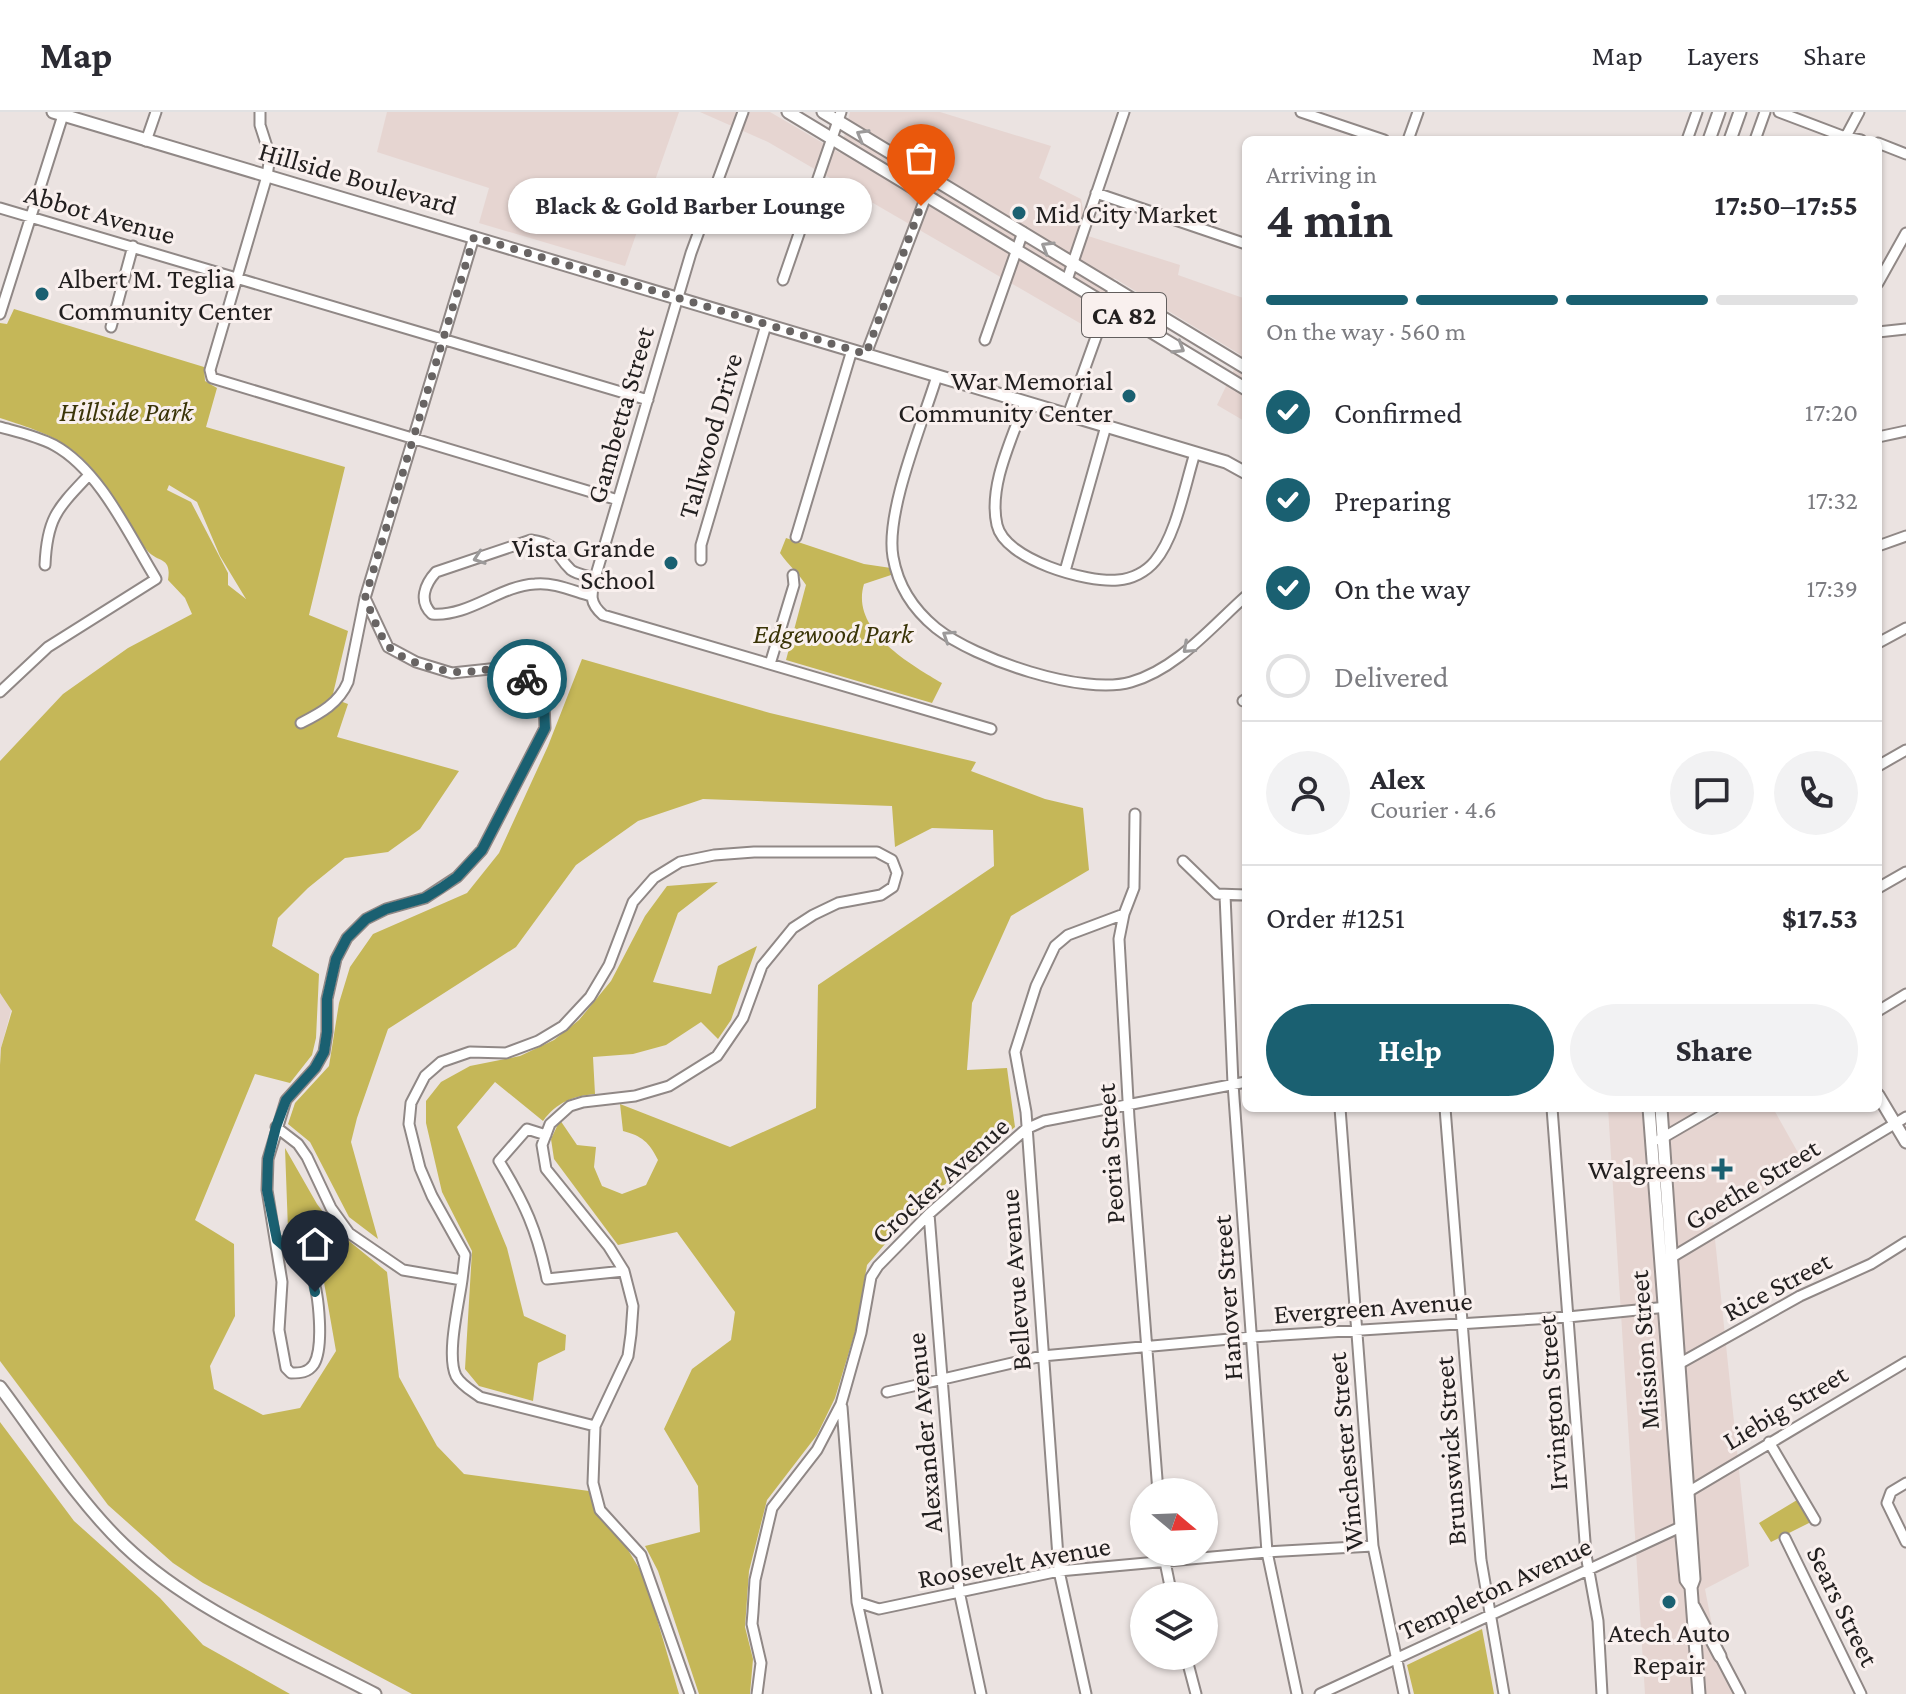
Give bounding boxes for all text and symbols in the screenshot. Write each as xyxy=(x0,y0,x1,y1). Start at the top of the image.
text: Map xyxy=(40,34,113,76)
text: Map xyxy=(1592,40,1643,71)
text: Layers xyxy=(1687,40,1759,71)
text: Share xyxy=(1803,40,1866,71)
pin xyxy=(887,124,955,206)
one-way arrow xyxy=(856,129,871,145)
street label: Hillside Boulevard xyxy=(255,135,461,221)
icon: bag xyxy=(899,136,943,180)
text: Arriving in xyxy=(1266,160,1377,189)
street label: Abbot Avenue xyxy=(21,178,179,250)
callout: Black & Gold Barber Lounge xyxy=(509,178,873,234)
text: 17:50–17:55 xyxy=(1714,188,1858,221)
text: 4 min xyxy=(1266,190,1393,248)
text: Black & Gold Barber Lounge xyxy=(535,191,845,220)
place label: Mid City Market xyxy=(1035,198,1218,229)
marker: Mid City Market xyxy=(1010,204,1028,222)
one-way arrow xyxy=(1041,241,1056,256)
place label: Albert M. Teglia Community Center xyxy=(58,263,273,326)
marker: Albert M. Teglia Community Center xyxy=(33,285,51,303)
road number: CA 82 xyxy=(1082,293,1166,337)
text: On the way · 560 m xyxy=(1266,317,1466,346)
street label: Gambetta Street xyxy=(580,323,660,507)
one-way arrow xyxy=(1170,339,1185,354)
street label: Tallwood Drive xyxy=(672,350,748,522)
place label: War Memorial Community Center xyxy=(898,365,1113,428)
marker: War Memorial Community Center xyxy=(1120,387,1138,405)
icon: check xyxy=(1266,390,1310,434)
park label: Hillside Park xyxy=(59,396,194,427)
text: Confirmed xyxy=(1334,396,1462,429)
text: 17:20 xyxy=(1805,398,1858,427)
icon: check xyxy=(1266,478,1310,522)
text: Preparing xyxy=(1334,484,1451,517)
text: 17:32 xyxy=(1807,486,1858,515)
place label: Vista Grande School xyxy=(512,532,655,595)
one-way arrow xyxy=(472,548,486,564)
marker: Vista Grande School xyxy=(662,554,680,572)
icon: check xyxy=(1266,566,1310,610)
text: On the way xyxy=(1334,572,1470,605)
text: 17:39 xyxy=(1806,574,1858,603)
park label: Edgewood Park xyxy=(753,618,915,649)
one-way arrow xyxy=(943,630,957,645)
one-way arrow xyxy=(1182,638,1197,652)
courier xyxy=(487,639,567,719)
icon: bike xyxy=(505,657,549,701)
text: Delivered xyxy=(1334,660,1449,693)
button: person xyxy=(1266,751,1350,835)
button: chat xyxy=(1670,751,1754,835)
button: phone xyxy=(1774,751,1858,835)
text: Alex xyxy=(1370,762,1425,795)
text: Courier · 4.6 xyxy=(1370,795,1497,824)
text: Order #1251 xyxy=(1266,901,1405,934)
text: $17.53 xyxy=(1782,901,1858,934)
button: Help xyxy=(1266,1004,1554,1096)
button: Share xyxy=(1570,1004,1858,1096)
street label: Peoria Street xyxy=(1090,1082,1130,1225)
street label: Crocker Avenue xyxy=(865,1110,1015,1250)
street label: Goethe Street xyxy=(1679,1131,1825,1236)
place label: Walgreens xyxy=(1588,1154,1706,1185)
marker: Walgreens xyxy=(1713,1160,1731,1178)
street label: Bellevue Avenue xyxy=(993,1188,1037,1372)
pin xyxy=(281,1210,349,1292)
street label: Hanover Street xyxy=(1206,1213,1248,1382)
icon: home xyxy=(293,1222,337,1266)
street label: Rice Street xyxy=(1718,1244,1837,1327)
street label: Mission Street xyxy=(1623,1269,1665,1431)
street label: Evergreen Avenue xyxy=(1273,1285,1473,1329)
street label: Irvington Street xyxy=(1530,1313,1574,1492)
street label: Alexander Avenue xyxy=(900,1332,948,1534)
street label: Winchester Street xyxy=(1321,1350,1369,1553)
street label: Brunswick Street xyxy=(1428,1355,1472,1547)
street label: Liebig Street xyxy=(1717,1357,1853,1456)
north arrow xyxy=(1130,1478,1218,1566)
map controls xyxy=(1130,1478,1218,1670)
street label: Roosevelt Avenue xyxy=(915,1530,1113,1594)
street label: Templeton Avenue xyxy=(1394,1530,1596,1646)
street label: Sears Street xyxy=(1801,1541,1886,1672)
button: layers xyxy=(1130,1582,1218,1670)
marker: Atech Auto Repair xyxy=(1660,1593,1678,1611)
place label: Atech Auto Repair xyxy=(1608,1617,1730,1680)

